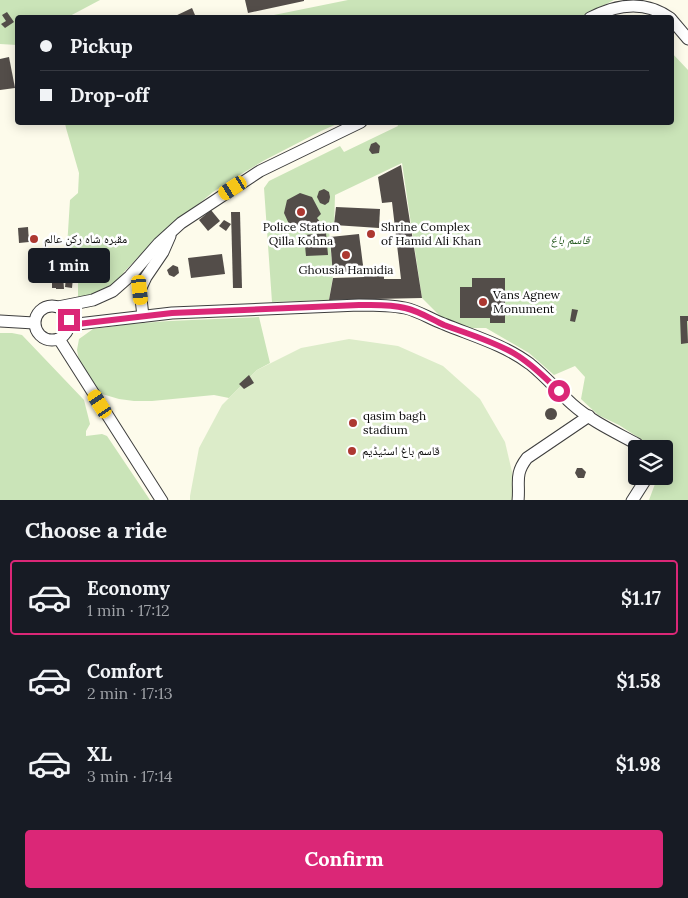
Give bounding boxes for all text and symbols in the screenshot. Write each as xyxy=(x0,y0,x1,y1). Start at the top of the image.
text: Pickup xyxy=(70,34,133,58)
text: Drop-off xyxy=(70,83,149,107)
car xyxy=(216,174,249,202)
marker: Police Station Qilla Kohna xyxy=(295,206,307,218)
place label: Police Station Qilla Kohna xyxy=(263,219,339,248)
place label: Shrine Complex of Hamid Ali Khan xyxy=(381,219,481,248)
marker: Shrine Complex of Hamid Ali Khan xyxy=(365,228,377,240)
place label: مقبرہ شاہ رکن عالم xyxy=(44,231,127,247)
park label: قاسم باغ xyxy=(550,232,591,248)
marker: مقبرہ شاہ رکن عالم xyxy=(28,233,40,245)
callout: 1 min xyxy=(28,248,110,282)
marker: Ghousia Hamidia xyxy=(340,249,352,261)
text: 1 min xyxy=(49,255,89,275)
place label: Ghousia Hamidia xyxy=(298,262,394,277)
car xyxy=(130,274,149,306)
place label: Vans Agnew Monument xyxy=(492,287,561,316)
marker: Vans Agnew Monument xyxy=(477,296,489,308)
route end xyxy=(58,309,80,331)
route start xyxy=(548,380,570,402)
car xyxy=(85,387,114,421)
place label: qasim bagh stadium xyxy=(363,408,426,437)
marker: qasim bagh stadium xyxy=(347,417,359,429)
map controls xyxy=(628,440,673,485)
button: layers xyxy=(628,440,673,485)
place label: قاسم باغ اسٹیڈیم xyxy=(362,443,440,459)
marker: قاسم باغ اسٹیڈیم xyxy=(346,445,358,457)
text: Choose a ride xyxy=(25,516,167,544)
icon: car xyxy=(27,575,72,620)
text: Economy xyxy=(87,576,170,600)
text: $1.17 xyxy=(621,586,661,610)
text: 1 min · 17:12 xyxy=(87,600,170,620)
icon: car xyxy=(27,658,72,703)
text: Comfort xyxy=(87,659,163,683)
text: $1.58 xyxy=(617,669,661,693)
text: 2 min · 17:13 xyxy=(87,683,173,703)
icon: car xyxy=(27,741,72,786)
text: XL xyxy=(87,742,112,766)
text: $1.98 xyxy=(616,752,661,776)
text: 3 min · 17:14 xyxy=(87,766,173,786)
button: Confirm xyxy=(25,830,663,888)

